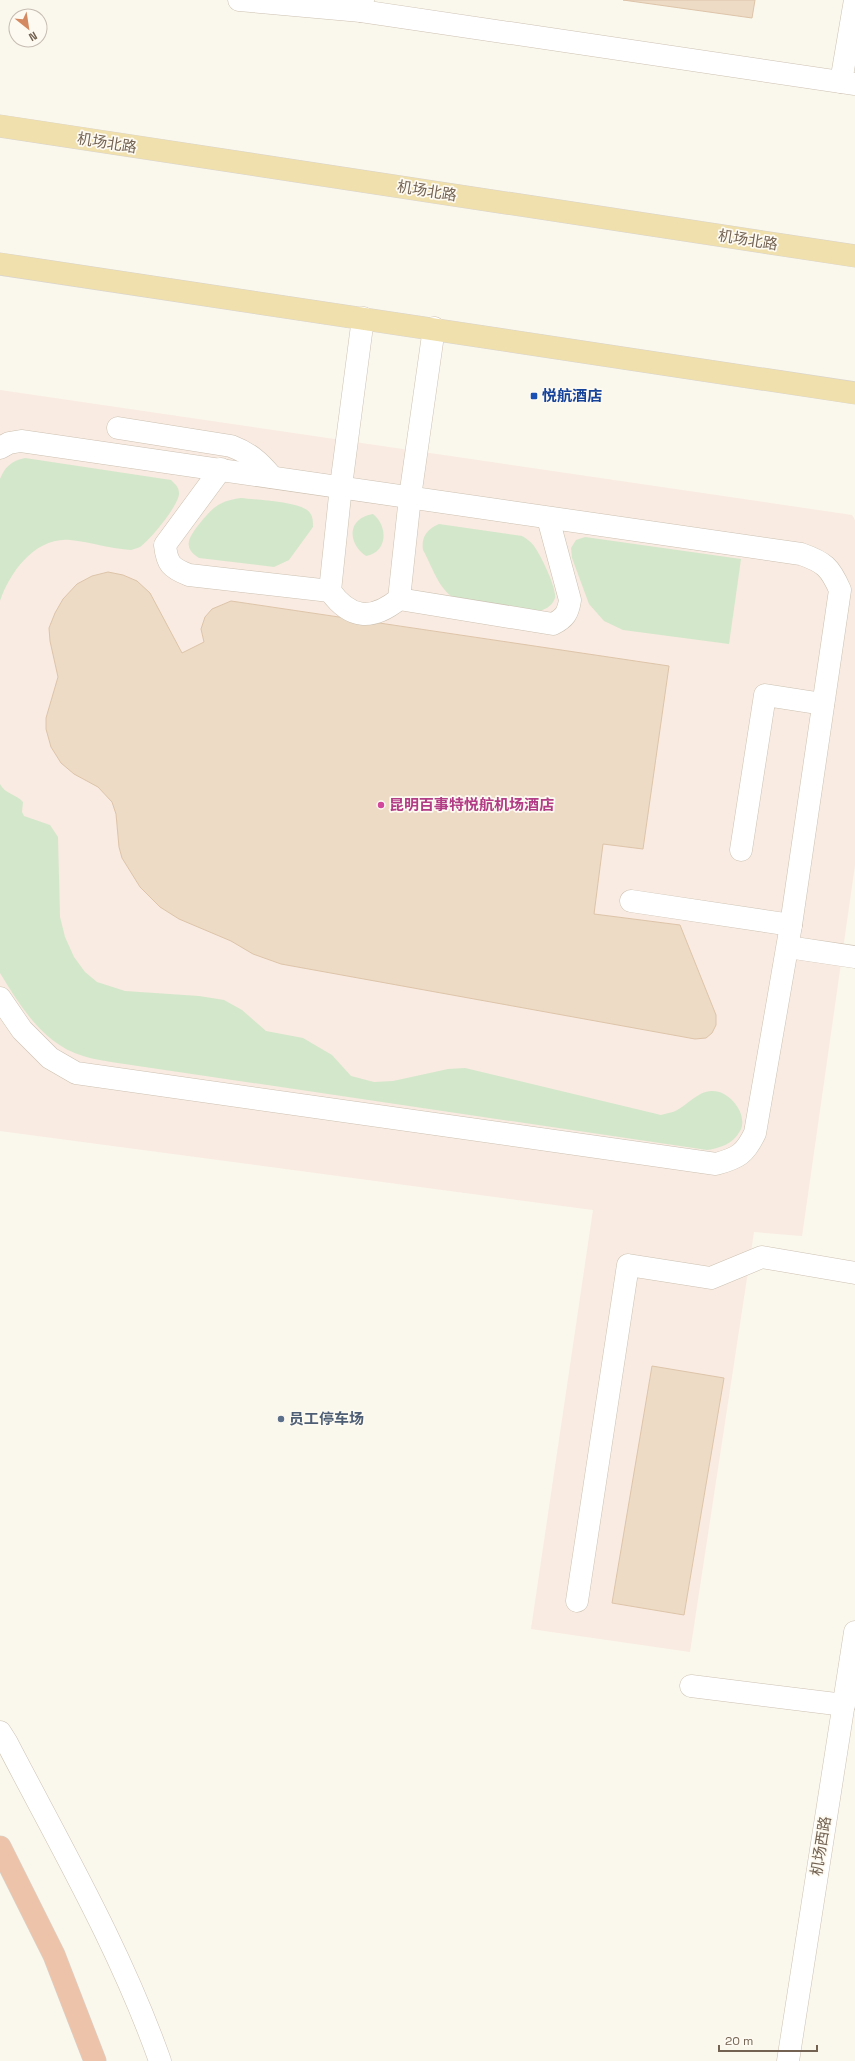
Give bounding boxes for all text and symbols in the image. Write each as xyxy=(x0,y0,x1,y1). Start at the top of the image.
north arrow xyxy=(8,8,48,48)
text: N xyxy=(26,29,40,45)
street label: 机场北路 xyxy=(76,128,138,157)
street label: 机场北路 xyxy=(396,176,458,205)
street label: 机场北路 xyxy=(717,225,779,254)
place label: 悦航酒店 xyxy=(542,386,602,405)
marker: 悦航酒店 xyxy=(529,391,539,401)
place label: 昆明百事特悦航机场酒店 xyxy=(389,795,554,814)
marker: 昆明百事特悦航机场酒店 xyxy=(376,800,386,810)
place label: 员工停车场 xyxy=(289,1409,364,1428)
marker: 员工停车场 xyxy=(276,1414,286,1424)
street label: 机场西路 xyxy=(806,1815,835,1877)
scale bar xyxy=(719,2027,817,2053)
text: 20 m xyxy=(725,2033,753,2049)

